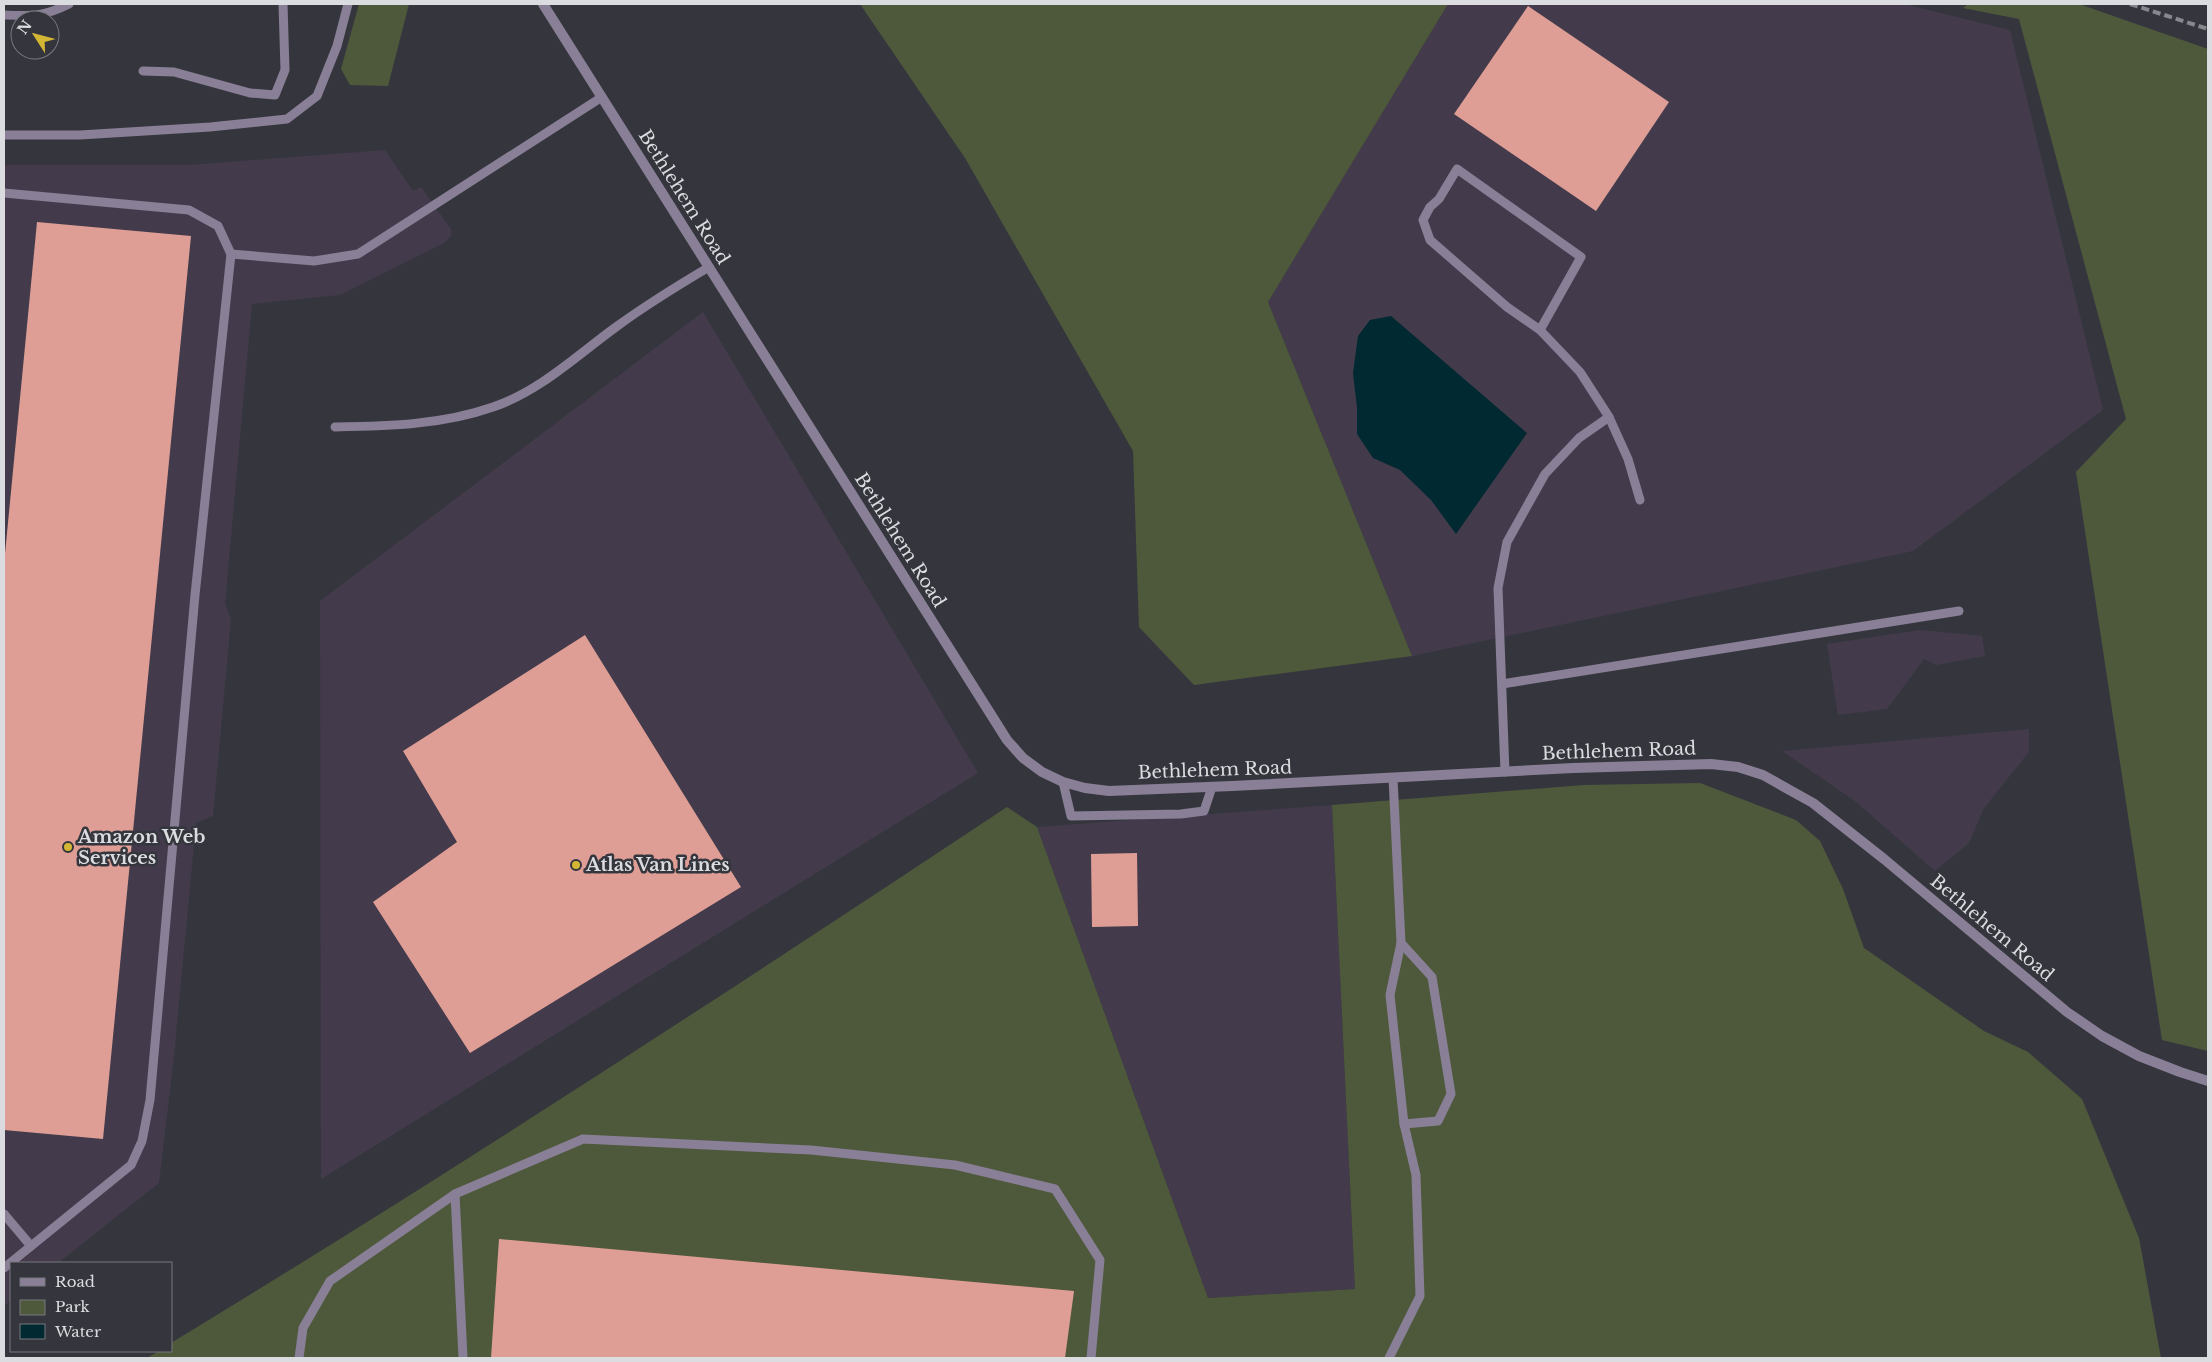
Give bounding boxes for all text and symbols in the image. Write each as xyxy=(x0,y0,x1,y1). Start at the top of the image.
north arrow xyxy=(10,10,60,60)
text: N xyxy=(13,17,36,38)
street label: Bethlehem Road xyxy=(634,126,734,268)
street label: Bethlehem Road xyxy=(850,469,950,611)
street label: Bethlehem Road xyxy=(1541,737,1697,765)
street label: Bethlehem Road xyxy=(1137,756,1293,784)
place label: Amazon Web Services xyxy=(77,826,205,869)
marker: Amazon Web Services xyxy=(62,841,74,853)
place label: Atlas Van Lines xyxy=(585,854,730,876)
marker: Atlas Van Lines xyxy=(570,859,582,871)
street label: Bethlehem Road xyxy=(1926,870,2058,986)
legend xyxy=(10,1262,172,1352)
text: Road xyxy=(55,1272,95,1291)
text: Park xyxy=(55,1297,91,1316)
text: Water xyxy=(54,1322,102,1341)

